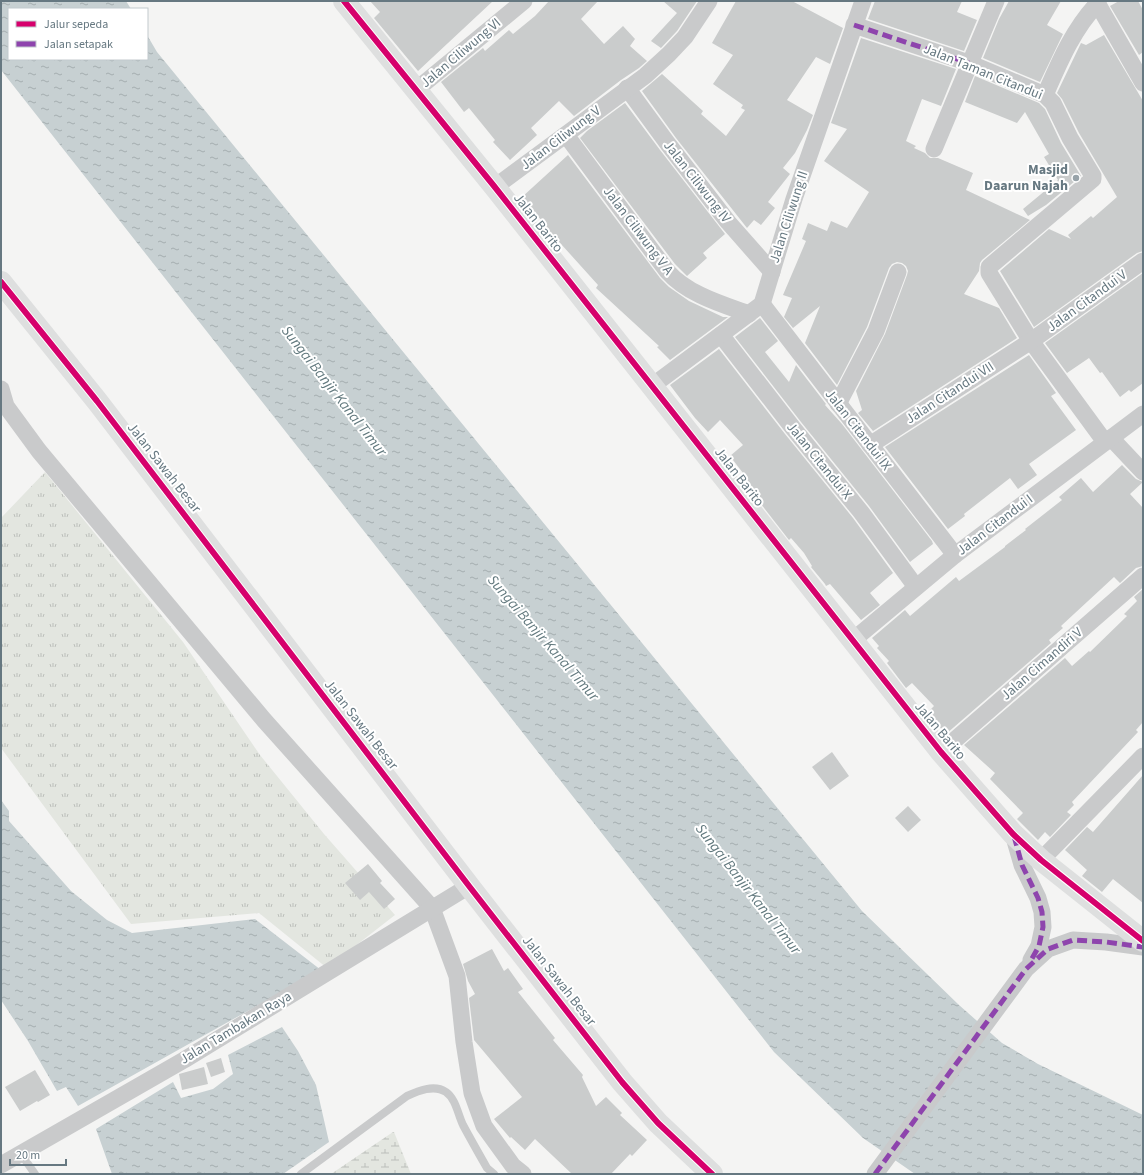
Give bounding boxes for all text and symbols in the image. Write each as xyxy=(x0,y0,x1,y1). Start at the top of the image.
legend xyxy=(8,8,148,60)
street label: Jalan Ciliwung VI xyxy=(417,13,505,93)
text: Jalur sepeda xyxy=(44,16,108,33)
text: Jalan setapak xyxy=(44,36,113,53)
street label: Jalan Taman Citandui xyxy=(920,39,1046,105)
street label: Jalan Ciliwung V xyxy=(517,101,606,175)
street label: Jalan Ciliwung IV xyxy=(659,137,736,228)
place label: Masjid Daarun Najah xyxy=(984,160,1068,196)
street label: Jalan Ciliwung II xyxy=(765,168,813,266)
marker: Masjid Daarun Najah xyxy=(1071,173,1081,183)
street label: Jalan Ciliwung V A xyxy=(598,183,678,280)
street label: Jalan Barito xyxy=(508,189,568,257)
street label: Jalan Citandui V xyxy=(1043,265,1132,337)
water label: Sungai Banjir Kanal Timur xyxy=(276,321,392,461)
street label: Jalan Citandui VII xyxy=(902,357,998,429)
street label: Jalan Citandui IX xyxy=(820,385,896,475)
street label: Jalan Citandui X xyxy=(782,418,856,504)
street label: Jalan Sawah Besar xyxy=(122,419,206,518)
street label: Jalan Barito xyxy=(709,443,769,511)
street label: Jalan Citandui I xyxy=(953,490,1037,560)
water label: Sungai Banjir Kanal Timur xyxy=(482,571,604,706)
street label: Jalan Cimandiri V xyxy=(997,622,1088,705)
street label: Jalan Sawah Besar xyxy=(319,676,403,775)
street label: Jalan Barito xyxy=(910,698,970,764)
water label: Sungai Banjir Kanal Timur xyxy=(690,819,806,959)
street label: Jalan Sawah Besar xyxy=(517,932,601,1031)
street label: Jalan Tambakan Raya xyxy=(176,987,296,1069)
scale bar xyxy=(10,1141,66,1167)
text: 20 m xyxy=(16,1147,40,1164)

